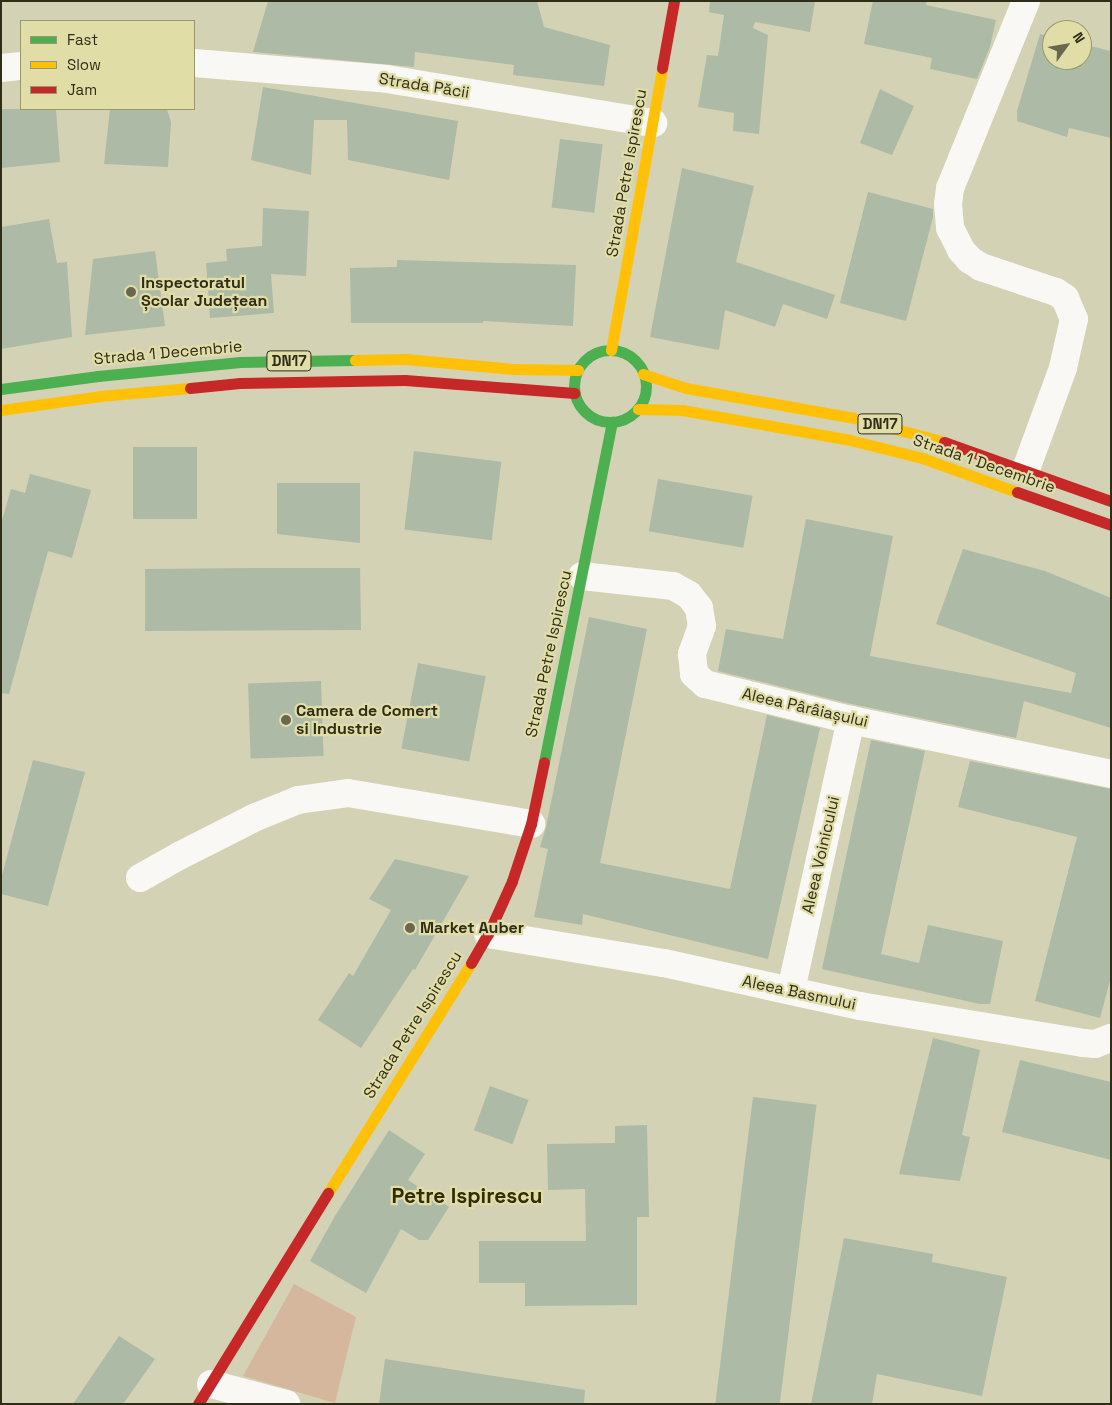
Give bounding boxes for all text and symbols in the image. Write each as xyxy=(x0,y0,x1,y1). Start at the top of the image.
legend xyxy=(20,20,195,110)
north arrow xyxy=(1042,20,1092,70)
text: N xyxy=(1069,29,1089,46)
text: Fast xyxy=(67,30,98,49)
text: Slow xyxy=(67,55,101,74)
street label: Strada Păcii xyxy=(377,69,471,103)
text: Jam xyxy=(67,80,97,99)
street label: Strada Petre Ispirescu xyxy=(603,87,651,259)
place label: Inspectoratul Școlar Județean xyxy=(141,273,267,311)
marker: Inspectoratul Școlar Județean xyxy=(125,286,137,298)
street label: Strada 1 Decembrie xyxy=(93,337,243,369)
road number: DN17 xyxy=(265,348,313,374)
road number: DN17 xyxy=(856,412,904,436)
street label: Strada 1 Decembrie xyxy=(910,431,1058,497)
street label: Strada Petre Ispirescu xyxy=(522,569,576,739)
street label: Aleea Pârâiașului xyxy=(740,684,870,732)
place label: Camera de Comert si Industrie xyxy=(296,701,438,739)
marker: Camera de Comert si Industrie xyxy=(280,714,292,726)
street label: Aleea Voinicului xyxy=(798,794,844,916)
place label: Market Auber xyxy=(420,918,524,938)
marker: Market Auber xyxy=(404,922,416,934)
street label: Strada Petre Ispirescu xyxy=(360,948,466,1102)
street label: Aleea Basmului xyxy=(741,972,857,1014)
district label: Petre Ispirescu xyxy=(391,1183,543,1209)

